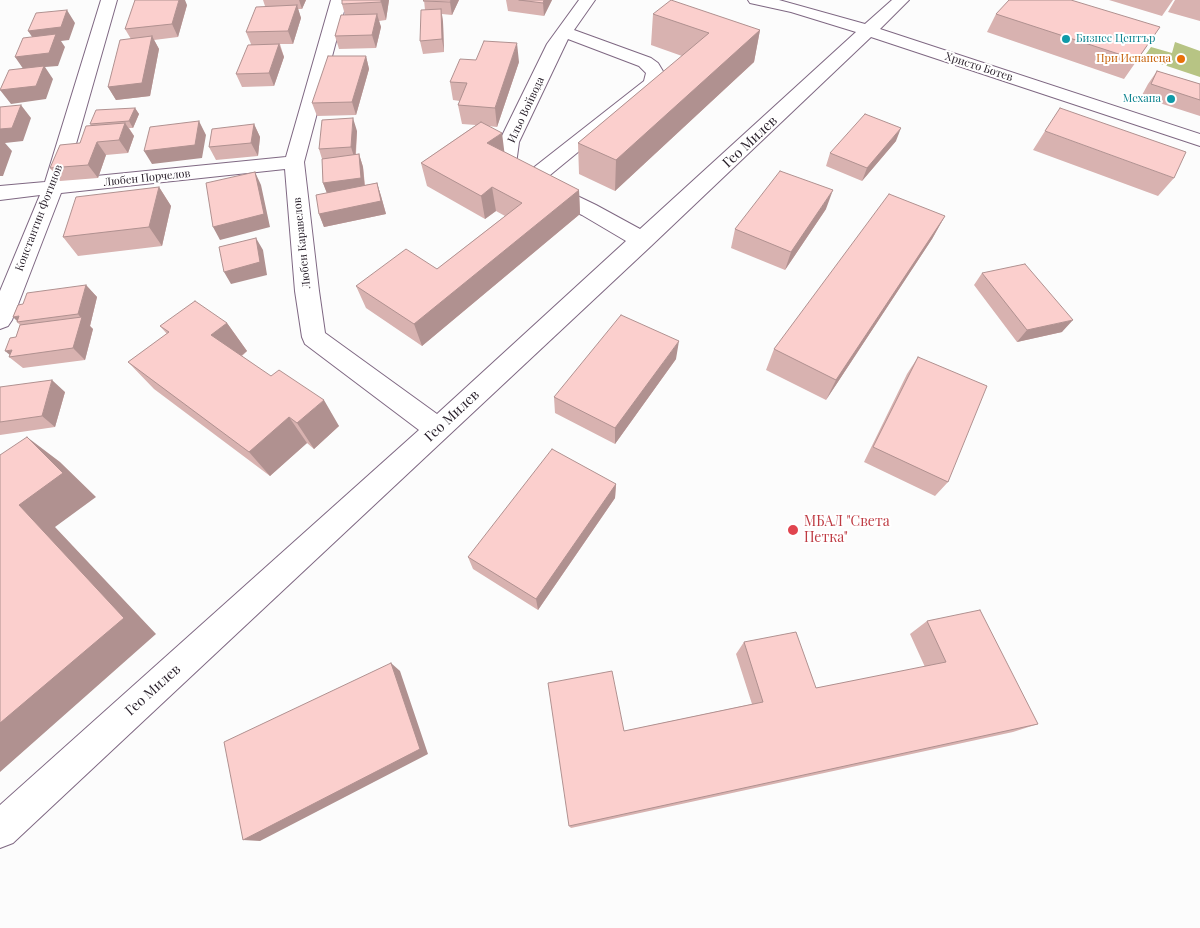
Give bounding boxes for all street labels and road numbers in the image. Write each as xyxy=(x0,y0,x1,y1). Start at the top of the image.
street label: Христо Ботев xyxy=(943,50,1015,84)
street label: Ильо Войвода xyxy=(505,75,547,145)
street label: Гео Милев xyxy=(719,112,781,172)
street label: Константин Фотинов xyxy=(13,163,65,273)
street label: Любен Порчелов xyxy=(103,167,191,189)
street label: Любен Каравелов xyxy=(291,197,313,289)
street label: Гео Милев xyxy=(421,386,483,446)
street label: Гео Милев xyxy=(122,661,184,719)

